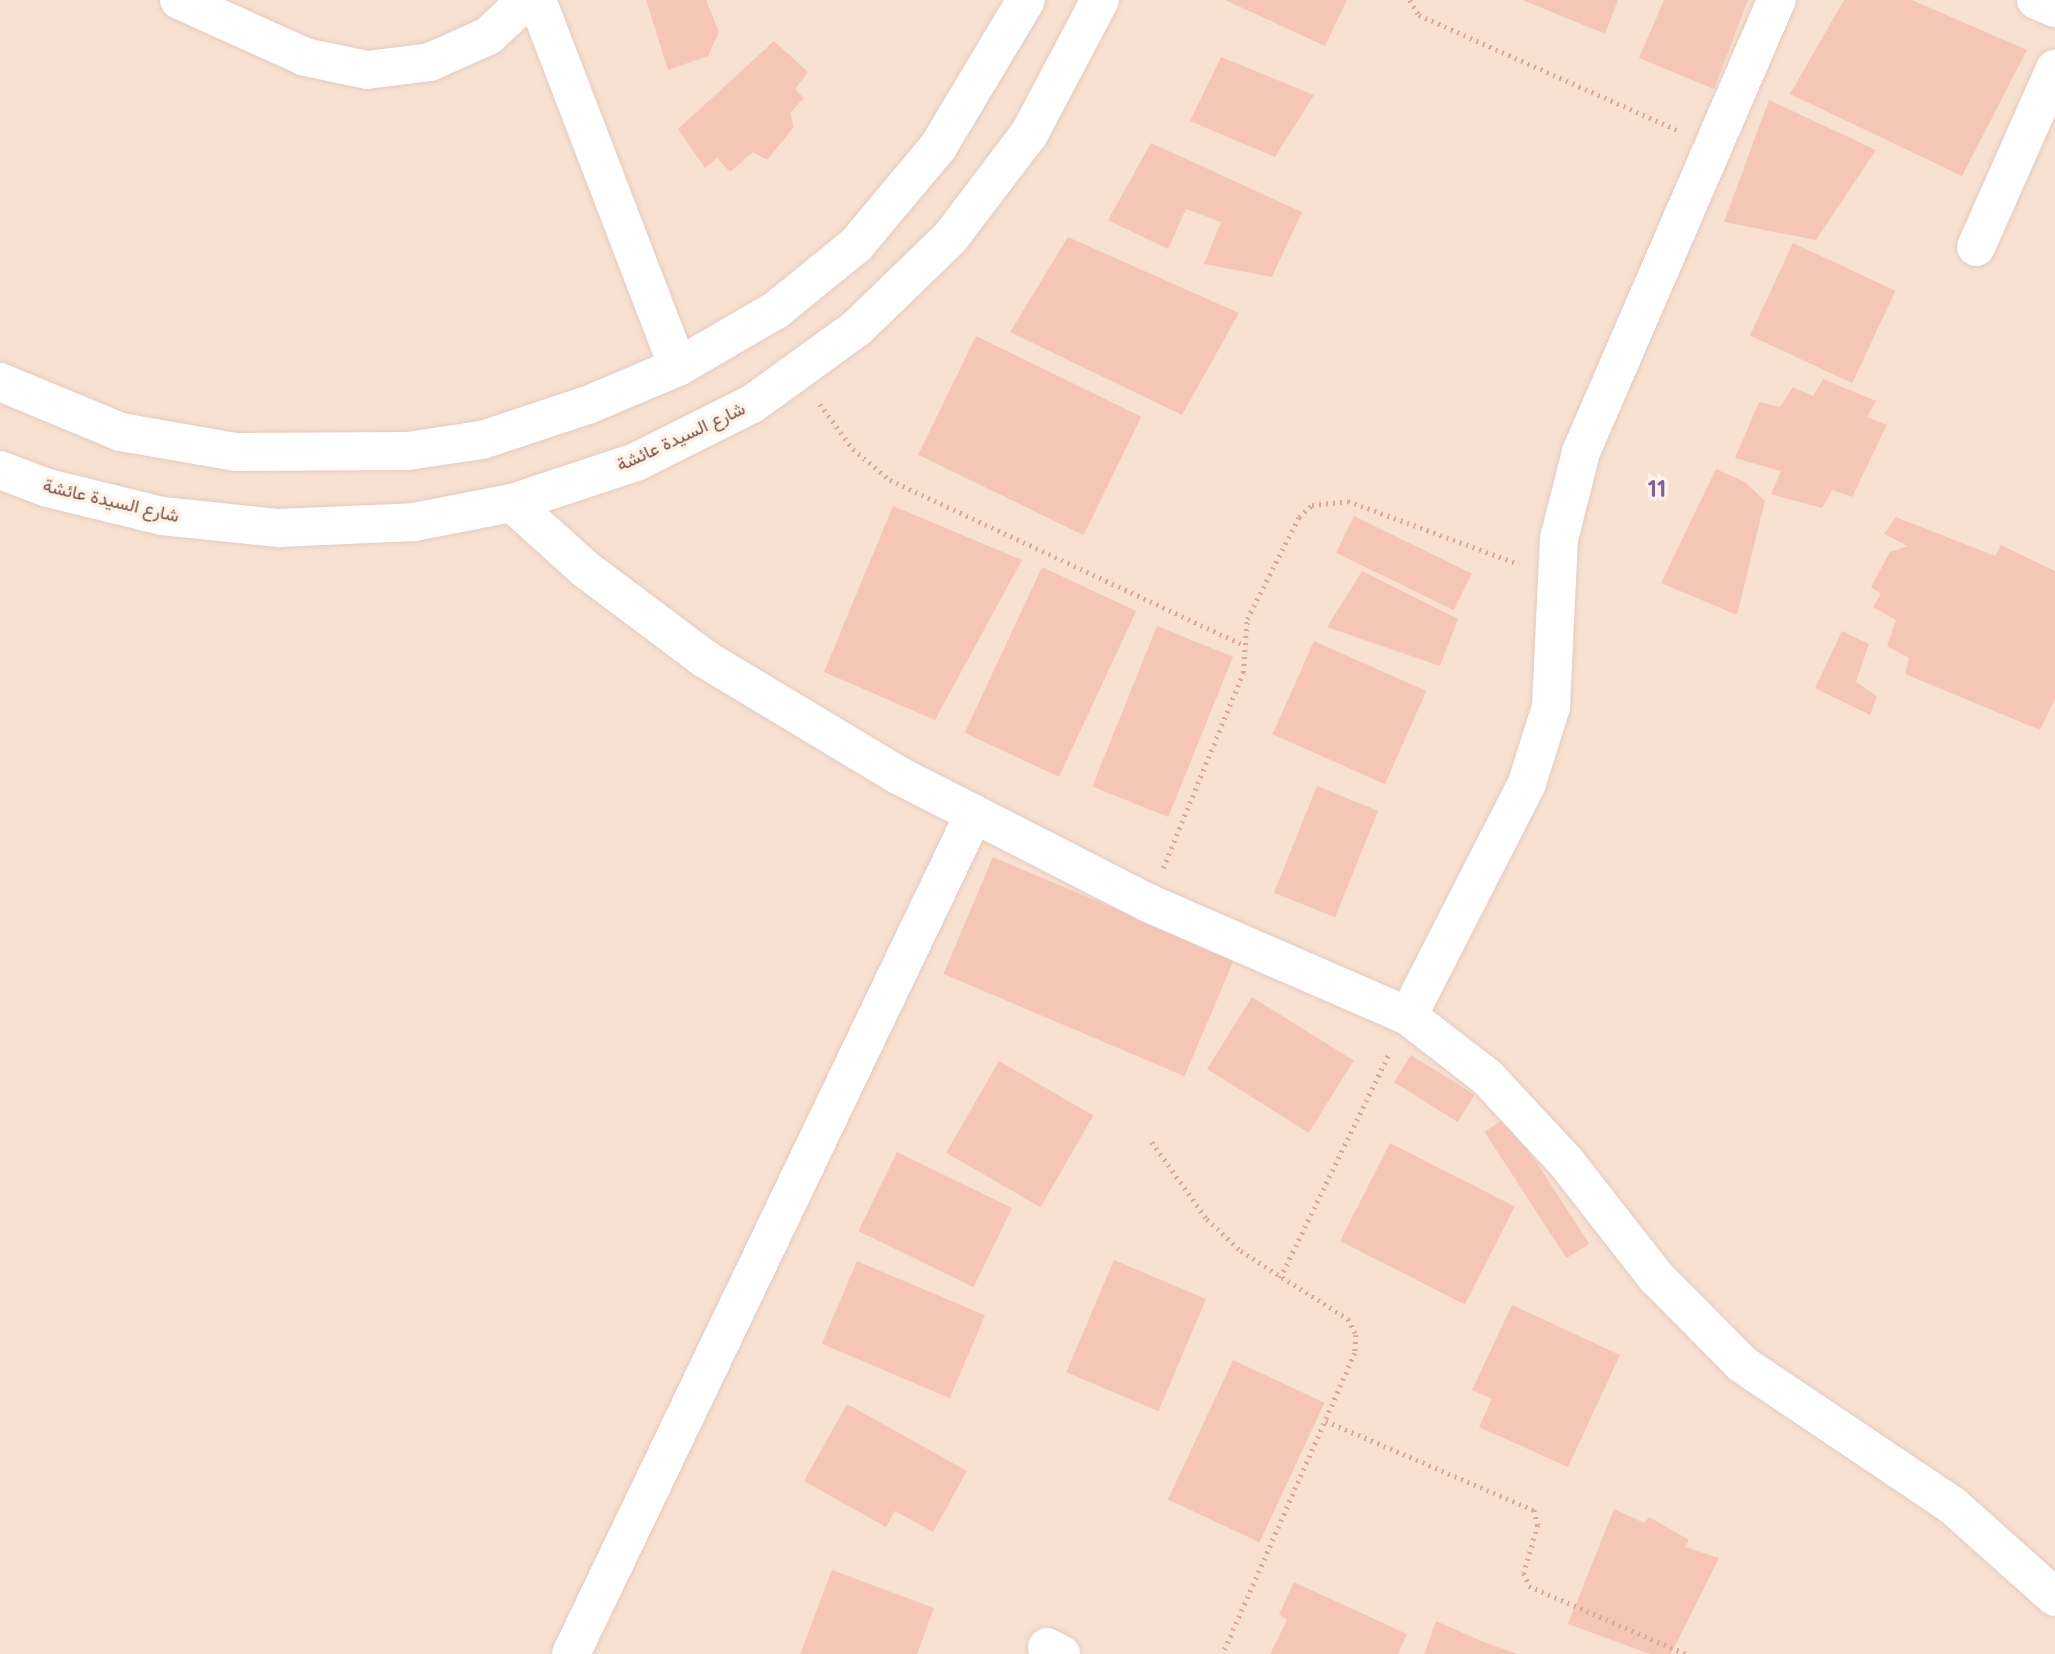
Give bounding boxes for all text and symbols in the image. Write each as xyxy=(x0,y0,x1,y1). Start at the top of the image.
street label: شارع السيدة عائشة xyxy=(613,398,749,476)
street label: شارع السيدة عائشة xyxy=(41,475,181,527)
district label: 11 xyxy=(1648,475,1666,503)

